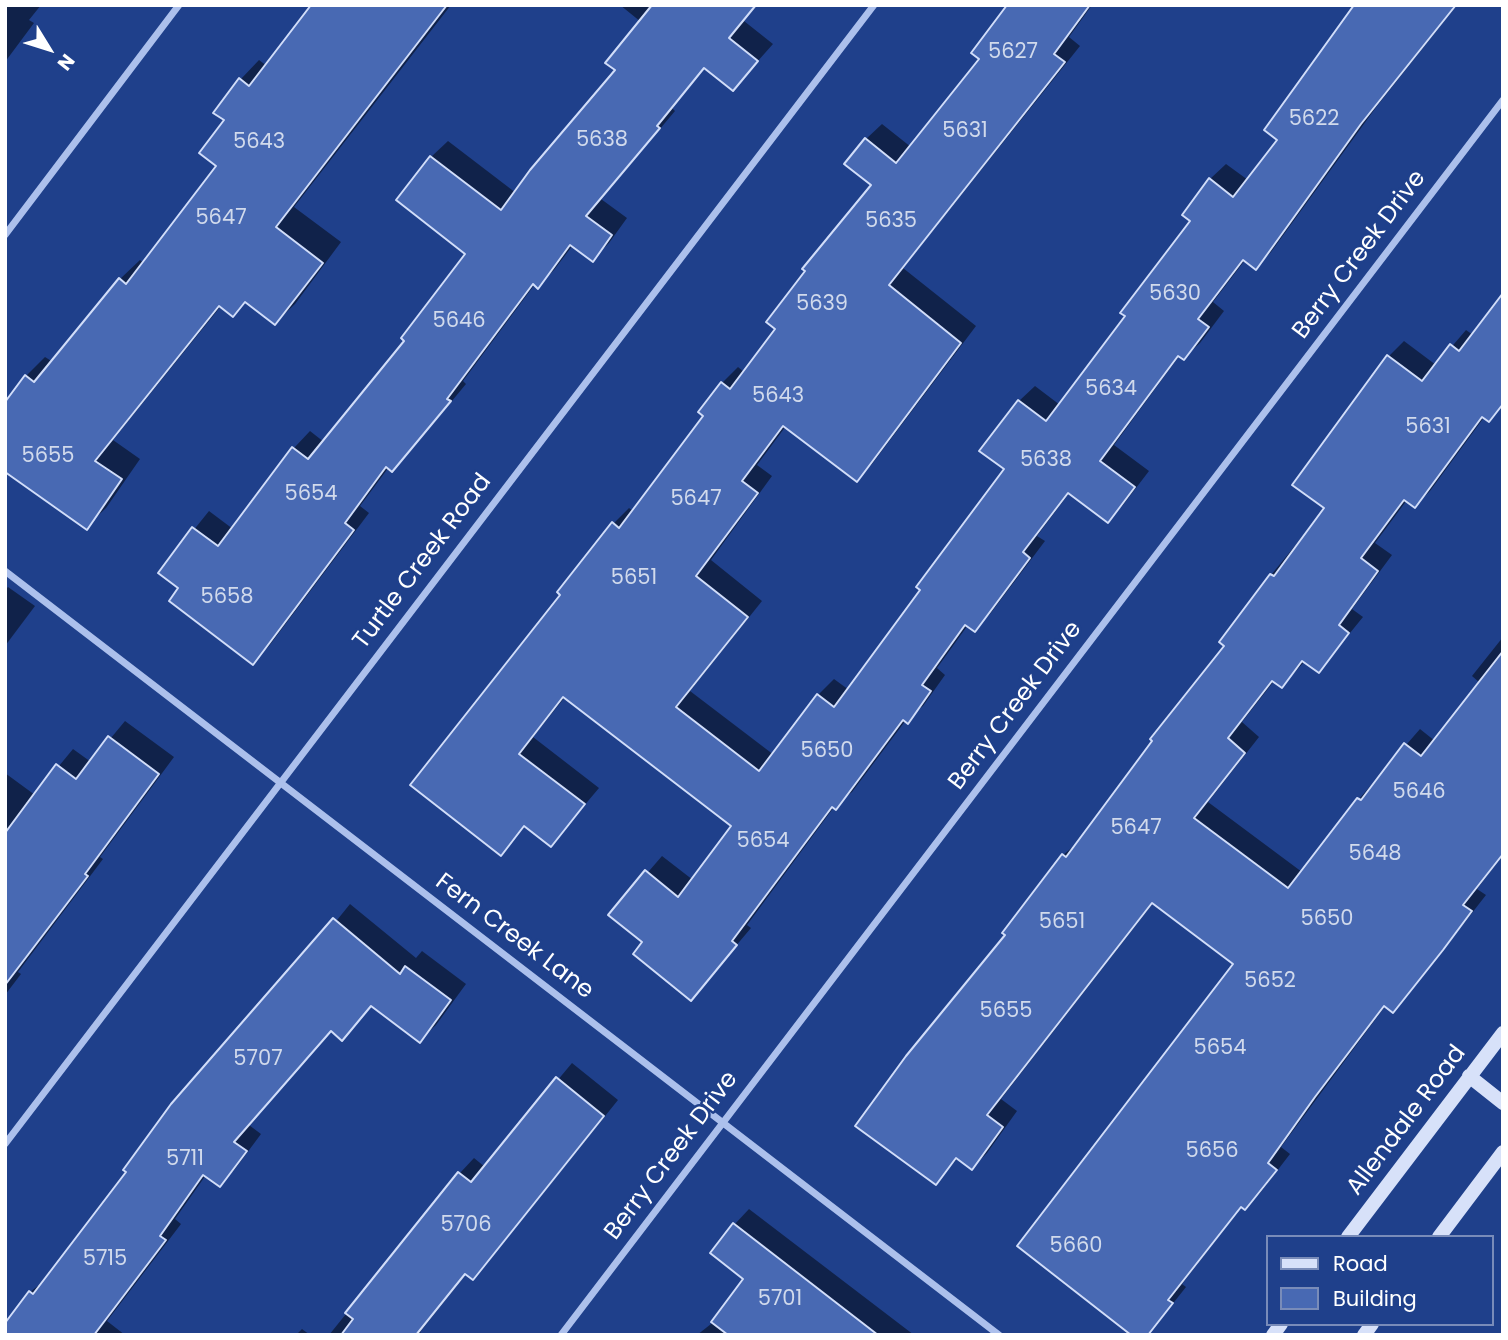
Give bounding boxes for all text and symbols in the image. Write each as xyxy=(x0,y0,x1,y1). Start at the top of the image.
north arrow xyxy=(14,14,84,84)
house number: 5627 xyxy=(988,40,1038,66)
text: N xyxy=(51,48,81,76)
house number: 5622 xyxy=(1289,107,1339,133)
house number: 5631 xyxy=(942,119,988,145)
house number: 5638 xyxy=(576,128,628,154)
house number: 5643 xyxy=(233,130,285,156)
street label: Berry Creek Drive xyxy=(1287,165,1433,345)
house number: 5647 xyxy=(195,206,247,232)
house number: 5635 xyxy=(865,209,917,235)
house number: 5630 xyxy=(1149,282,1201,308)
house number: 5639 xyxy=(796,292,848,318)
house number: 5646 xyxy=(432,309,486,335)
house number: 5634 xyxy=(1085,377,1137,403)
house number: 5643 xyxy=(752,384,804,410)
house number: 5631 xyxy=(1405,415,1451,441)
house number: 5655 xyxy=(22,444,74,470)
house number: 5638 xyxy=(1020,448,1072,474)
street label: Turtle Creek Road xyxy=(348,469,498,655)
house number: 5654 xyxy=(285,482,337,508)
house number: 5647 xyxy=(670,487,722,513)
house number: 5651 xyxy=(611,566,657,592)
house number: 5658 xyxy=(201,585,253,611)
street label: Berry Creek Drive xyxy=(943,616,1089,796)
house number: 5650 xyxy=(801,739,853,765)
house number: 5646 xyxy=(1392,780,1446,806)
house number: 5647 xyxy=(1110,816,1162,842)
house number: 5654 xyxy=(737,829,789,855)
house number: 5648 xyxy=(1349,842,1401,868)
street label: Fern Creek Lane xyxy=(429,868,599,1006)
house number: 5650 xyxy=(1301,907,1353,933)
house number: 5651 xyxy=(1039,910,1085,936)
house number: 5652 xyxy=(1244,969,1296,995)
house number: 5655 xyxy=(980,999,1032,1025)
house number: 5654 xyxy=(1194,1036,1246,1062)
street label: Allendale Road xyxy=(1341,1040,1473,1202)
house number: 5707 xyxy=(233,1047,283,1073)
street label: Berry Creek Drive xyxy=(599,1066,745,1246)
house number: 5656 xyxy=(1185,1139,1239,1165)
house number: 5711 xyxy=(166,1147,204,1173)
house number: 5706 xyxy=(440,1213,492,1239)
house number: 5660 xyxy=(1049,1234,1103,1260)
legend xyxy=(1266,1235,1494,1326)
house number: 5715 xyxy=(83,1247,127,1273)
text: Road xyxy=(1333,1249,1388,1278)
text: Building xyxy=(1333,1284,1417,1313)
house number: 5701 xyxy=(758,1287,802,1313)

